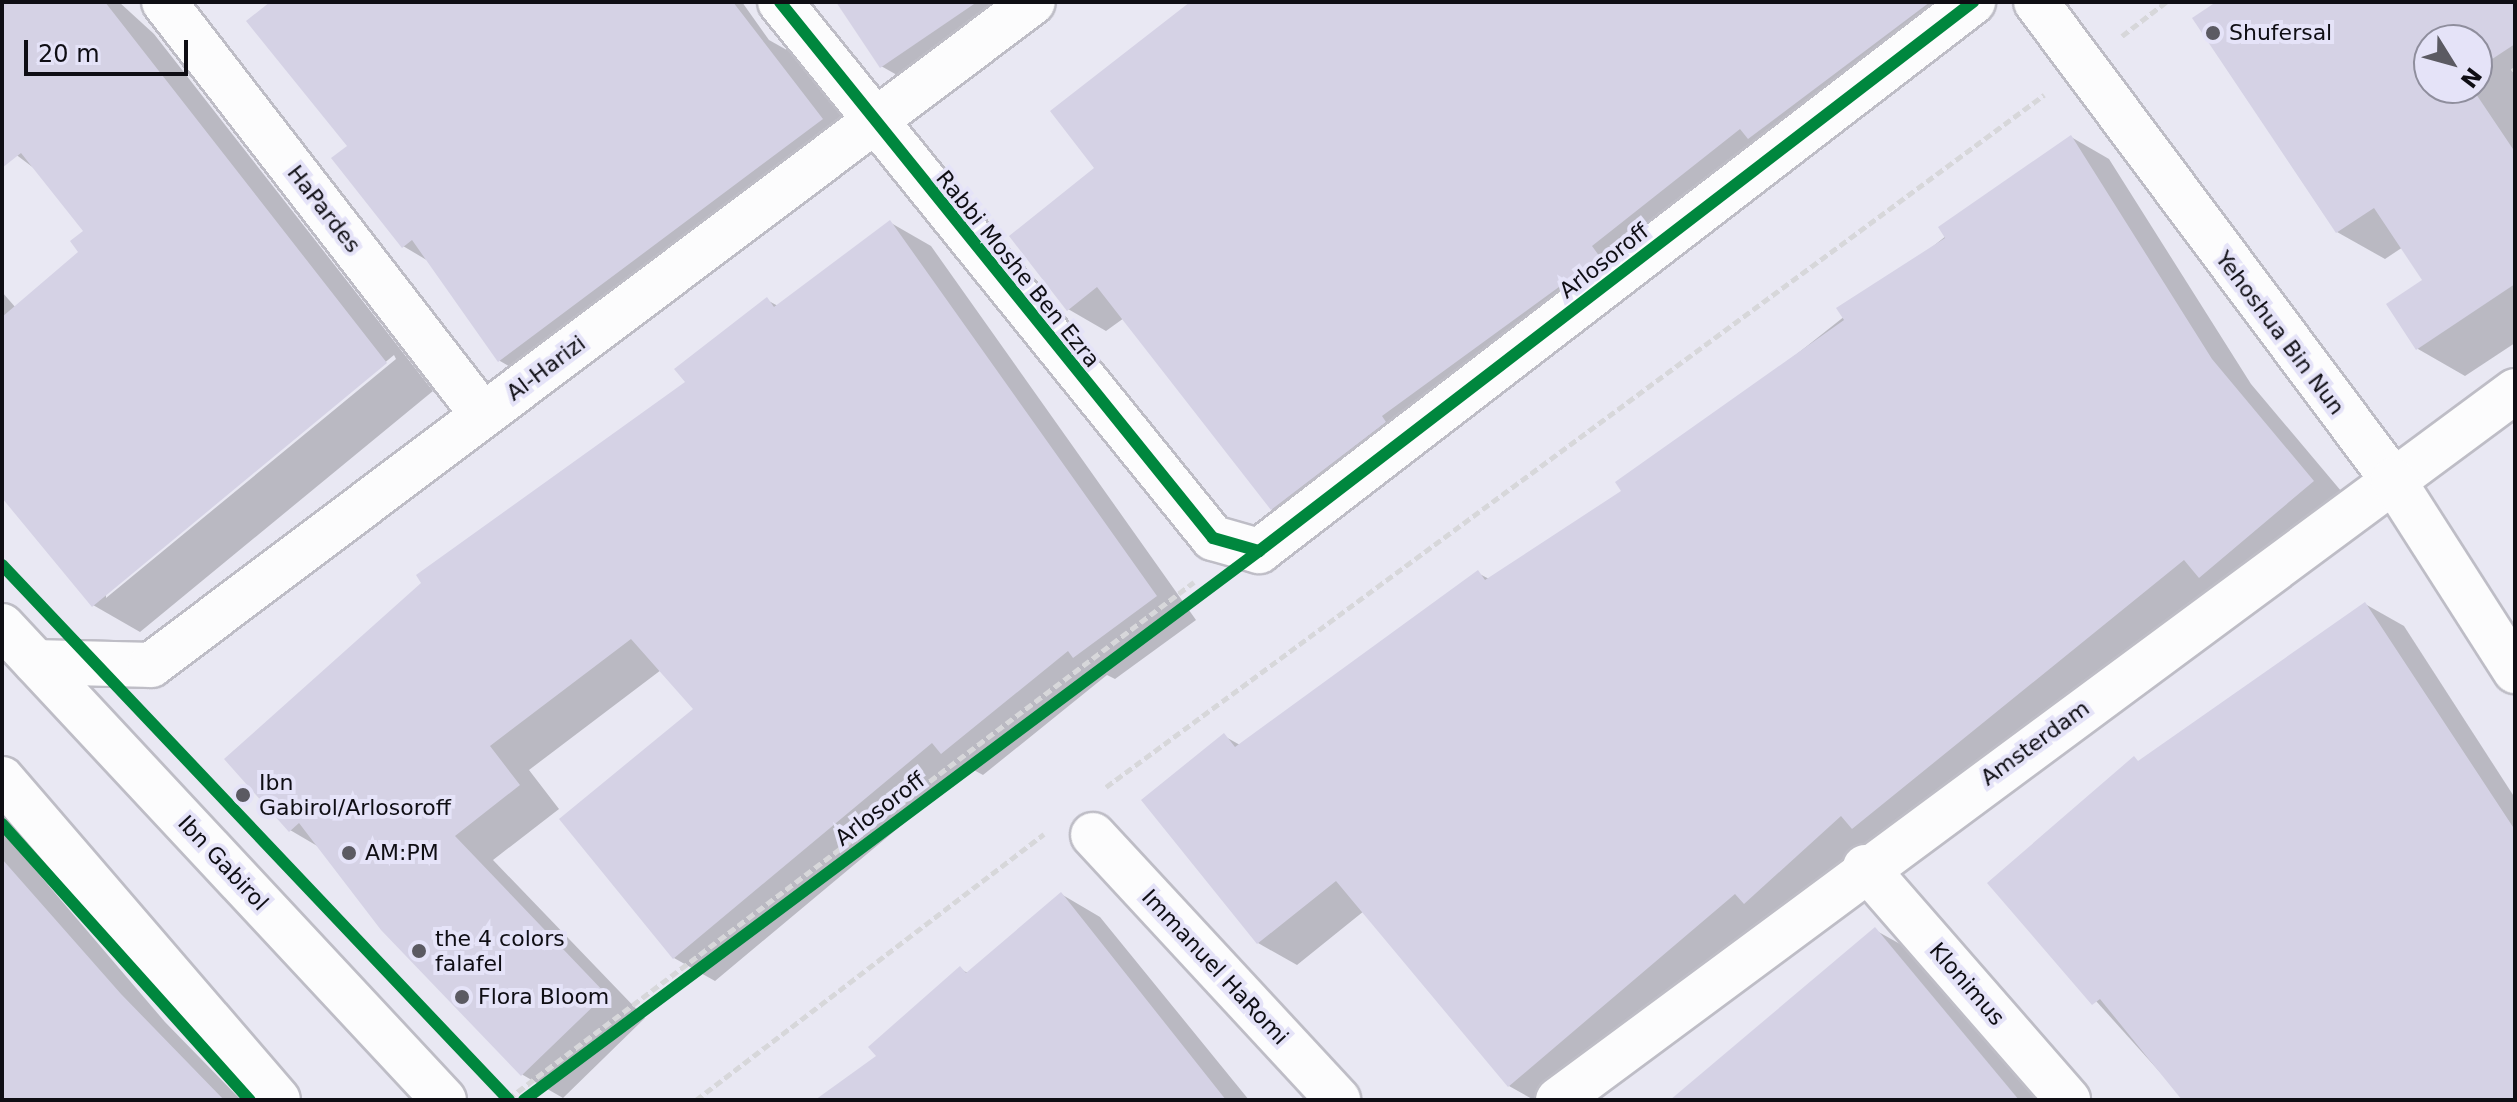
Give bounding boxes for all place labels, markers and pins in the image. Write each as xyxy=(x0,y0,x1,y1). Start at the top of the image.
place label: Shufersal xyxy=(2229,20,2332,46)
marker: Shufersal xyxy=(2204,24,2222,42)
place label: Ibn Gabirol/Arlosoroff xyxy=(259,769,451,820)
marker: Ibn Gabirol/Arlosoroff xyxy=(234,786,252,804)
place label: AM:PM xyxy=(365,840,439,866)
marker: AM:PM xyxy=(340,844,358,862)
place label: the 4 colors falafel xyxy=(435,925,565,976)
marker: the 4 colors falafel xyxy=(410,942,428,960)
place label: Flora Bloom xyxy=(478,984,609,1010)
marker: Flora Bloom xyxy=(453,988,471,1006)

